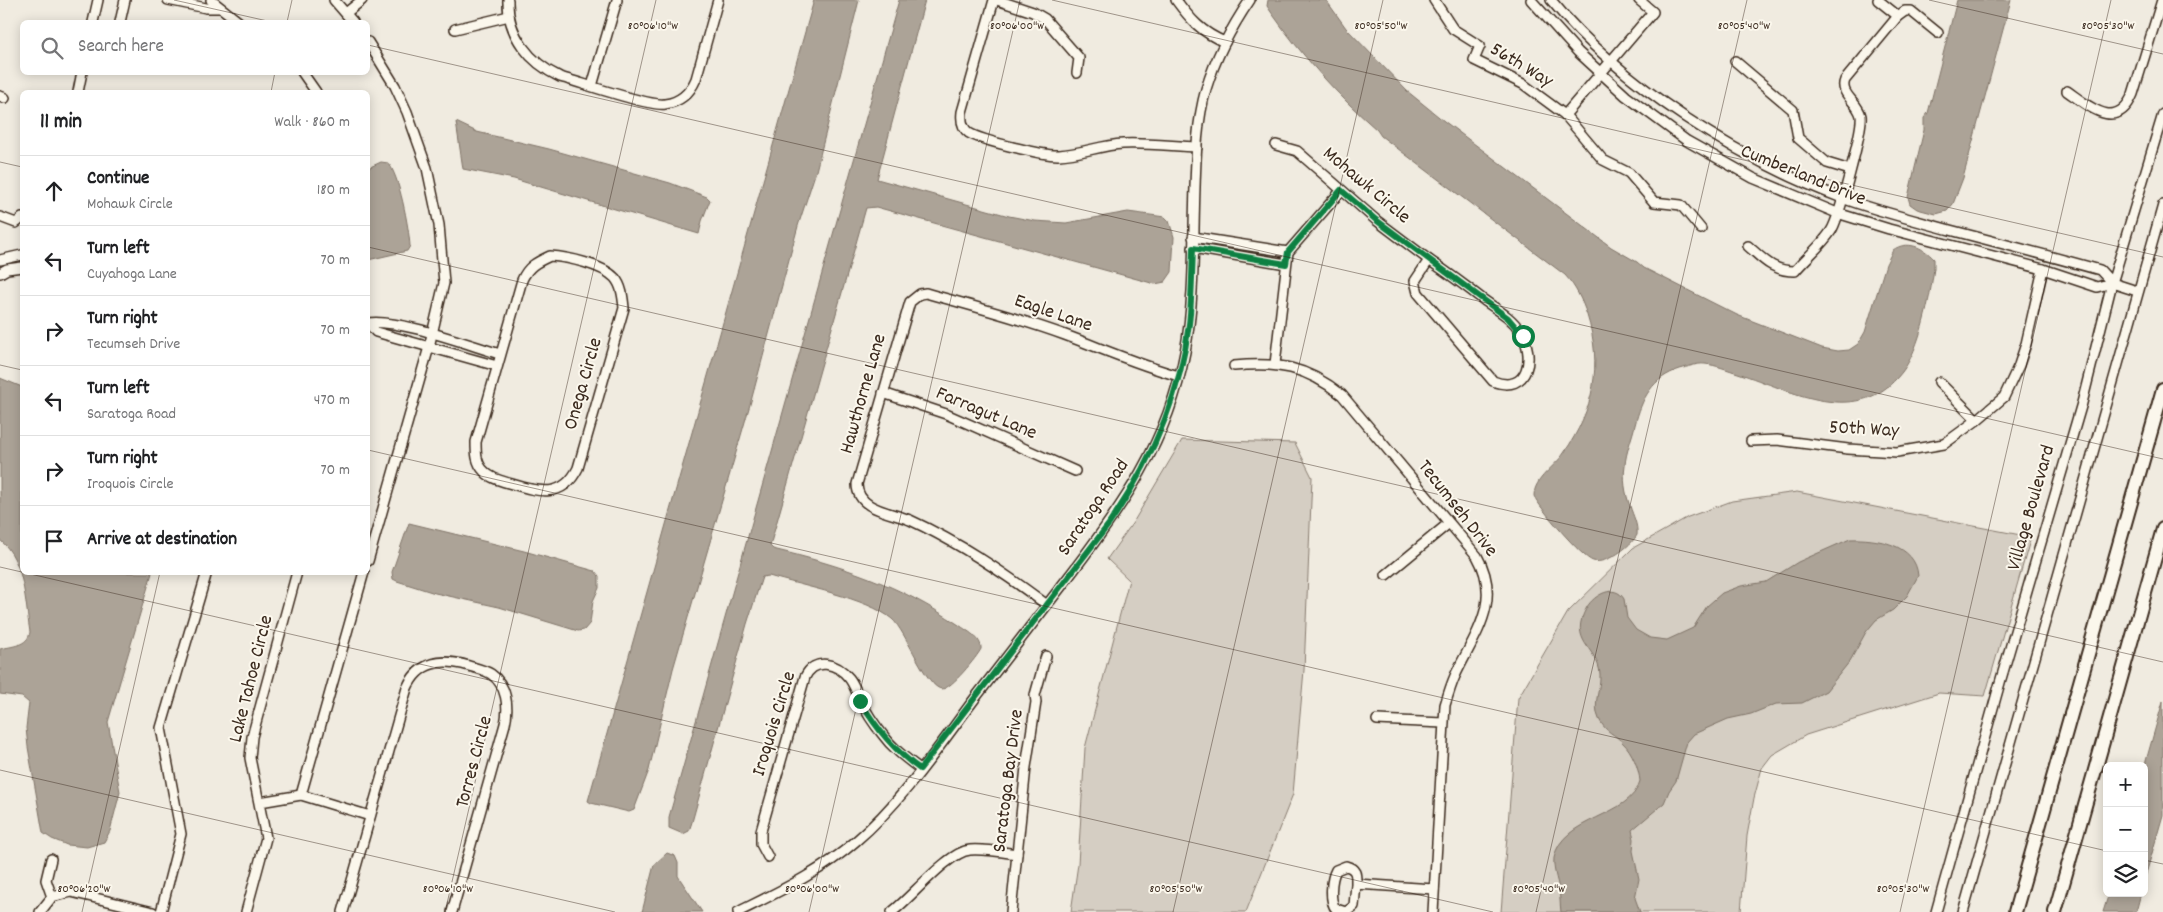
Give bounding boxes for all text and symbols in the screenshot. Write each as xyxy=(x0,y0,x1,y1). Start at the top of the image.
text: 80°06'10"W xyxy=(628,18,678,35)
text: 80°06'00"W xyxy=(990,18,1044,35)
text: 80°05'50"W xyxy=(1355,18,1408,35)
text: 80°05'40"W xyxy=(1718,18,1770,35)
text: 80°05'30"W xyxy=(2082,18,2134,35)
search box xyxy=(20,20,370,75)
icon: search xyxy=(38,34,66,62)
text: Search here xyxy=(78,34,164,61)
street label: 56th Way xyxy=(1484,36,1559,96)
text: 11 min xyxy=(40,108,82,138)
text: Walk · 860 m xyxy=(274,111,350,134)
street label: Cumberland Drive xyxy=(1736,138,1870,214)
street label: Mohawk Circle xyxy=(1316,141,1416,231)
text: Continue xyxy=(87,166,149,193)
icon: ahead xyxy=(40,177,68,205)
text: 180 m xyxy=(317,179,350,202)
text: Mohawk Circle xyxy=(87,193,173,216)
text: Turn left xyxy=(87,236,150,263)
icon: left xyxy=(40,247,68,275)
text: 70 m xyxy=(320,249,350,272)
text: Cuyahoga Lane xyxy=(87,263,177,286)
street label: Eagle Lane xyxy=(1010,288,1096,340)
text: Turn right xyxy=(87,306,158,333)
icon: right xyxy=(40,317,68,345)
text: 70 m xyxy=(320,319,350,342)
route start xyxy=(1512,325,1535,348)
street label: Hawthorne Lane xyxy=(834,331,895,457)
text: Tecumseh Drive xyxy=(87,333,180,356)
street label: Onega Circle xyxy=(557,334,611,433)
text: Turn left xyxy=(87,376,150,403)
street label: Farragut Lane xyxy=(931,380,1041,448)
icon: left xyxy=(40,387,68,415)
text: 470 m xyxy=(314,389,350,412)
text: Saratoga Road xyxy=(87,403,176,426)
street label: 50th Way xyxy=(1828,414,1901,446)
street label: Village Boulevard xyxy=(2001,442,2063,574)
text: Turn right xyxy=(87,446,158,473)
street label: Saratoga Road xyxy=(1051,454,1137,562)
street label: Tecumseh Drive xyxy=(1410,454,1504,564)
icon: right xyxy=(40,457,68,485)
text: 70 m xyxy=(320,459,350,482)
text: Iroquois Circle xyxy=(87,473,174,496)
icon: arrive xyxy=(40,527,68,555)
text: Arrive at destination xyxy=(87,527,237,554)
street label: Lake Tahoe Circle xyxy=(223,612,281,746)
street label: Iroquois Circle xyxy=(746,668,804,780)
route end xyxy=(849,690,872,713)
street label: Saratoga Bay Drive xyxy=(986,708,1032,854)
street label: Torres Circle xyxy=(449,713,501,811)
map controls xyxy=(2103,762,2148,897)
button: + xyxy=(2103,762,2148,807)
button: − xyxy=(2103,807,2148,852)
button: layers xyxy=(2103,852,2148,897)
text: 80°06'20"W xyxy=(58,881,111,898)
text: 80°06'10"W xyxy=(423,881,473,898)
text: 80°06'00"W xyxy=(785,881,839,898)
text: 80°05'50"W xyxy=(1150,881,1203,898)
text: 80°05'40"W xyxy=(1513,881,1565,898)
text: 80°05'30"W xyxy=(1877,881,1929,898)

